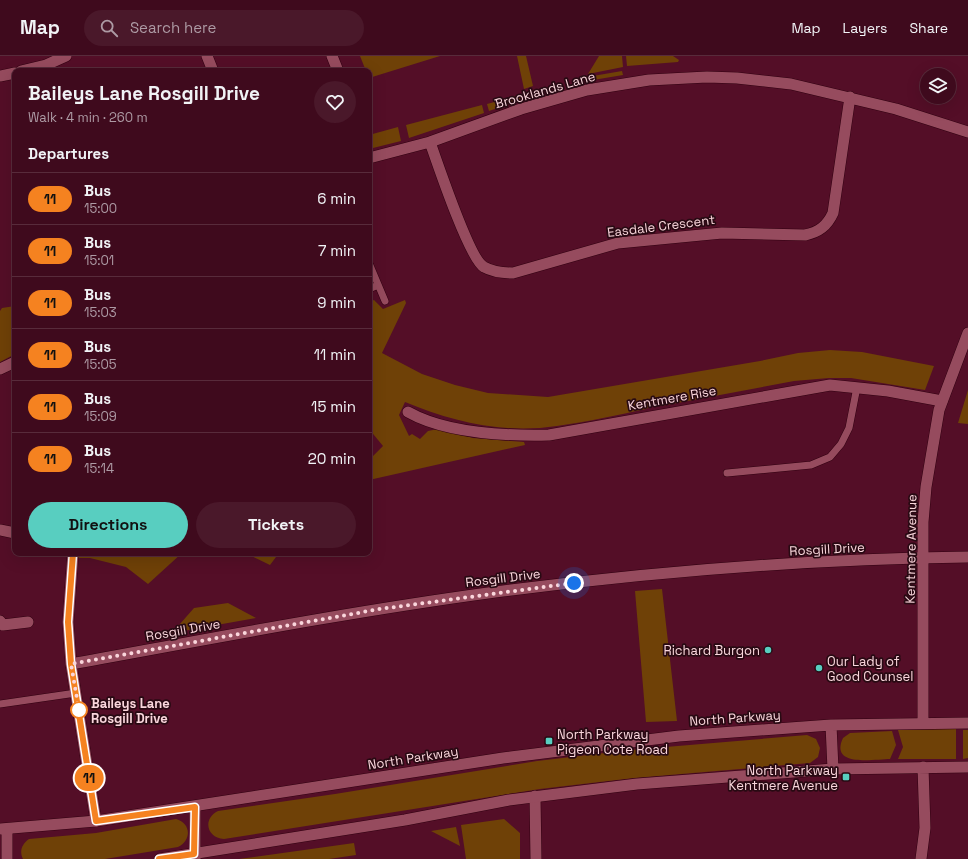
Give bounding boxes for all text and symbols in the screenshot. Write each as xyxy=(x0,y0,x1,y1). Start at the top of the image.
search box xyxy=(84,10,364,46)
text: Map xyxy=(20,15,60,40)
icon: search xyxy=(98,17,120,39)
text: Search here xyxy=(130,18,216,37)
text: Map xyxy=(791,19,821,37)
text: Layers xyxy=(843,19,887,37)
text: Share xyxy=(909,19,948,37)
street label: Brooklands Lane xyxy=(493,68,597,112)
map controls xyxy=(920,68,956,104)
button: layers xyxy=(920,68,956,104)
text: Baileys Lane Rosgill Drive xyxy=(28,81,260,106)
button: heart xyxy=(314,81,356,123)
text: Walk · 4 min · 260 m xyxy=(28,109,148,126)
text: Departures xyxy=(28,144,109,163)
text: Bus xyxy=(84,181,111,200)
text: 6 min xyxy=(317,189,356,208)
text: 11 xyxy=(44,190,56,208)
text: 15:00 xyxy=(84,200,117,217)
street label: Easdale Crescent xyxy=(606,211,716,241)
text: Bus xyxy=(84,233,111,252)
text: 7 min xyxy=(318,241,356,260)
text: 11 xyxy=(44,242,56,260)
text: 15:01 xyxy=(84,252,114,269)
text: Bus xyxy=(84,285,111,304)
text: 9 min xyxy=(317,293,356,312)
text: 11 xyxy=(44,294,56,312)
text: 15:03 xyxy=(84,304,117,321)
text: Bus xyxy=(84,337,111,356)
text: 11 min xyxy=(314,345,356,364)
text: 11 xyxy=(44,346,56,364)
text: 15:05 xyxy=(84,356,117,373)
street label: Kentmere Rise xyxy=(626,382,718,414)
text: Bus xyxy=(84,389,111,408)
text: 15 min xyxy=(311,397,356,416)
text: 11 xyxy=(44,398,56,416)
text: 15:09 xyxy=(84,408,117,425)
text: Bus xyxy=(84,441,111,460)
text: 20 min xyxy=(308,449,356,468)
text: 11 xyxy=(44,450,56,468)
text: 15:14 xyxy=(84,460,114,477)
street label: Kentmere Avenue xyxy=(902,494,920,604)
button: Directions xyxy=(28,502,188,548)
button: Tickets xyxy=(196,502,356,548)
street label: Rosgill Drive xyxy=(789,539,865,559)
street label: Rosgill Drive xyxy=(465,565,541,591)
your location xyxy=(564,573,584,593)
street label: Rosgill Drive xyxy=(144,615,222,645)
place label: Richard Burgon xyxy=(663,642,760,659)
marker: Richard Burgon xyxy=(763,645,773,655)
place label: Our Lady of Good Counsel xyxy=(827,653,913,685)
marker: Our Lady of Good Counsel xyxy=(814,663,824,673)
place label: Baileys Lane Rosgill Drive xyxy=(91,695,170,727)
marker: Baileys Lane Rosgill Drive xyxy=(70,701,88,719)
street label: North Parkway xyxy=(689,706,781,730)
place label: North Parkway Pigeon Cote Road xyxy=(557,726,668,758)
marker: North Parkway Pigeon Cote Road xyxy=(544,736,554,746)
street label: North Parkway xyxy=(366,742,460,774)
place label: North Parkway Kentmere Avenue xyxy=(729,762,838,794)
line badge: 11 xyxy=(71,765,107,791)
text: 11 xyxy=(83,769,95,787)
marker: North Parkway Kentmere Avenue xyxy=(841,772,851,782)

